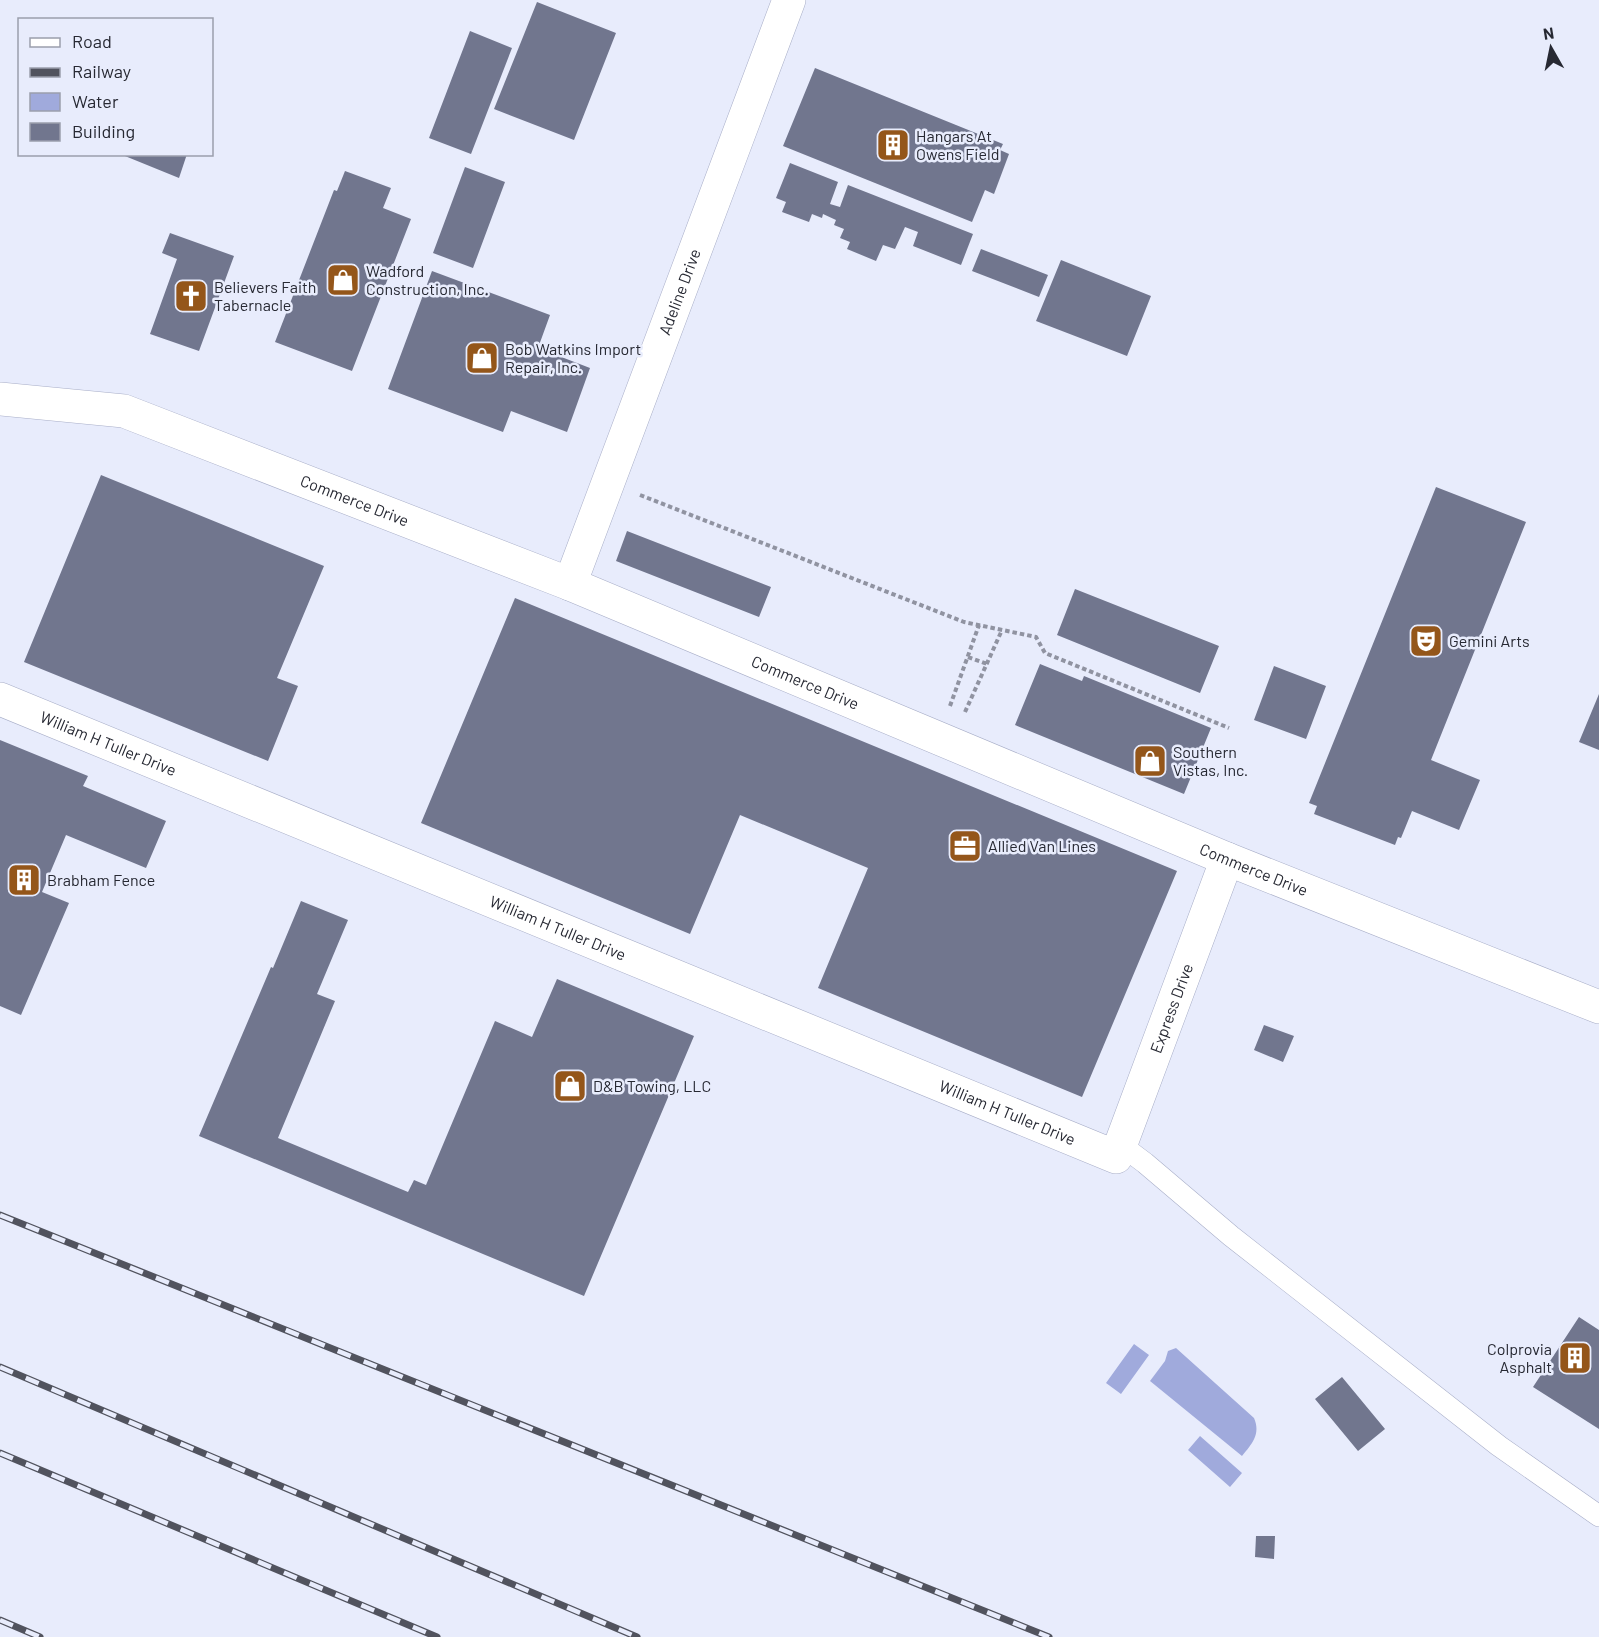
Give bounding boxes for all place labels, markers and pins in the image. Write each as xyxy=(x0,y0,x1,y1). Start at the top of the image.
place label: Hangars At Owens Field xyxy=(916,126,999,163)
building icon: Hangars At Owens Field xyxy=(875,127,911,163)
place label: Wadford Construction, Inc. xyxy=(366,261,489,298)
shop icon: Wadford Construction, Inc. xyxy=(325,262,361,298)
place label: Believers Faith Tabernacle xyxy=(214,277,316,314)
church icon: Believers Faith Tabernacle xyxy=(173,278,209,314)
place label: Bob Watkins Import Repair, Inc. xyxy=(505,339,641,376)
shop icon: Bob Watkins Import Repair, Inc. xyxy=(464,340,500,376)
theatre icon: Gemini Arts xyxy=(1408,623,1444,659)
place label: Gemini Arts xyxy=(1449,631,1530,650)
place label: Southern Vistas, Inc. xyxy=(1173,742,1248,779)
shop icon: Southern Vistas, Inc. xyxy=(1132,743,1168,779)
office icon: Allied Van Lines xyxy=(947,828,983,864)
place label: Allied Van Lines xyxy=(988,836,1096,855)
building icon: Brabham Fence xyxy=(6,862,42,898)
place label: Brabham Fence xyxy=(47,870,155,889)
shop icon: D&B Towing, LLC xyxy=(552,1068,588,1104)
place label: D&B Towing, LLC xyxy=(593,1076,711,1095)
place label: Colprovia Asphalt xyxy=(1487,1339,1552,1376)
building icon: Colprovia Asphalt xyxy=(1557,1340,1593,1376)

